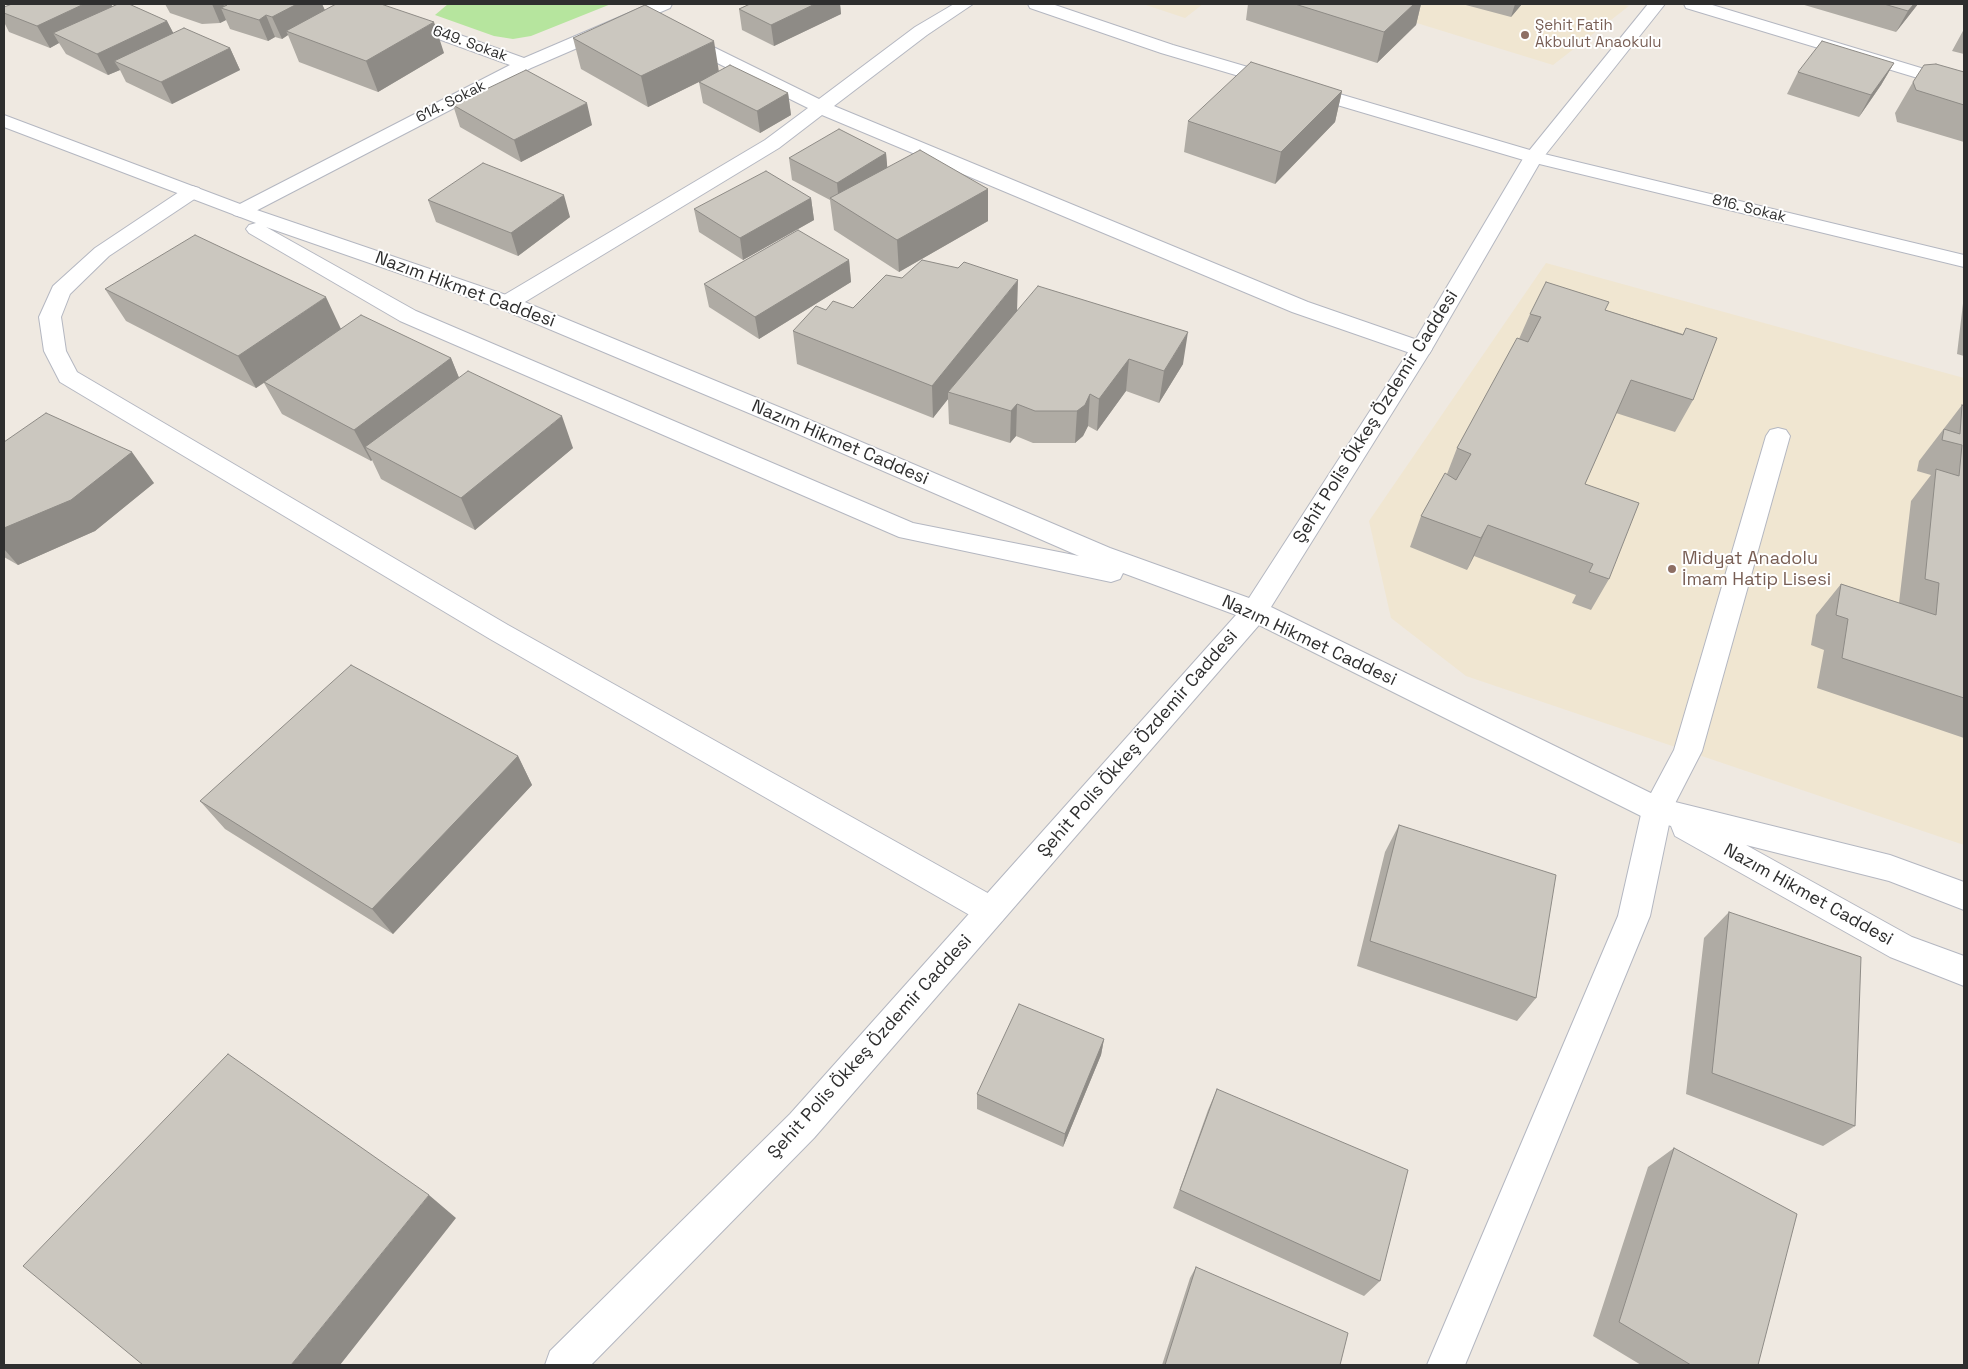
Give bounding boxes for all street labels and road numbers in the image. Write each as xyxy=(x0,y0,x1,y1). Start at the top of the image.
street label: 649. Sokak xyxy=(430,22,510,66)
street label: 614. Sokak xyxy=(413,77,489,127)
street label: 816. Sokak xyxy=(1710,191,1788,227)
street label: Nazım Hikmet Caddesi xyxy=(372,247,558,333)
street label: Şehit Polis Ökkeş Özdemir Caddesi xyxy=(1289,286,1463,548)
street label: Nazım Hikmet Caddesi xyxy=(748,396,932,490)
street label: Nazım Hikmet Caddesi xyxy=(1218,591,1400,691)
street label: Şehit Polis Ökkeş Özdemir Caddesi xyxy=(1033,626,1243,862)
street label: Nazım Hikmet Caddesi xyxy=(1720,839,1896,951)
street label: Şehit Polis Ökkeş Özdemir Caddesi xyxy=(763,930,977,1164)

